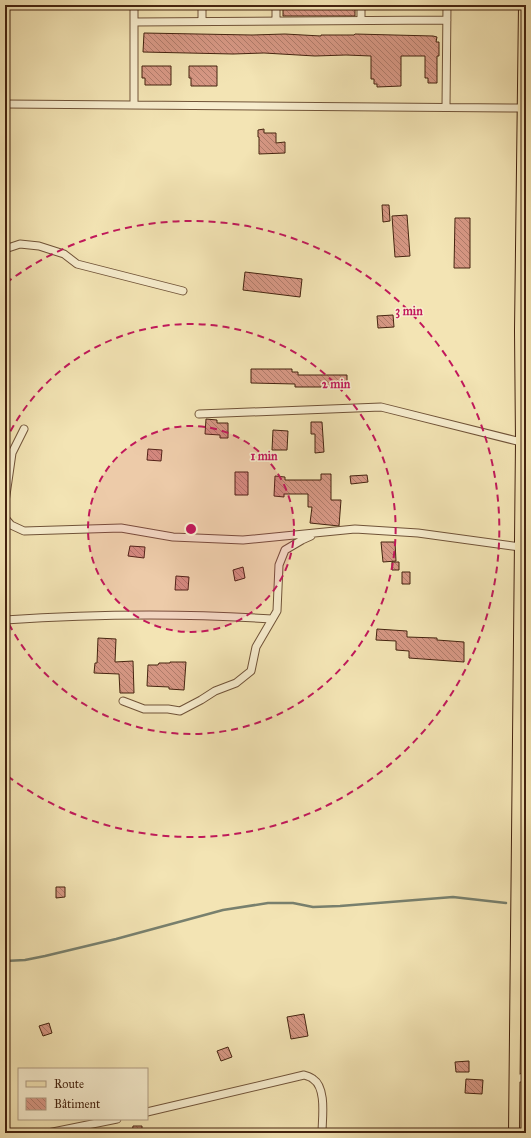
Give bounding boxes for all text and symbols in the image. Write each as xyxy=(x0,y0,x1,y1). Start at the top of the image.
text: 3 min xyxy=(395,304,423,319)
text: 2 min xyxy=(322,377,351,391)
text: 1 min xyxy=(250,449,278,463)
centre of rings xyxy=(184,522,198,536)
legend xyxy=(18,1068,148,1120)
text: Route xyxy=(54,1077,84,1091)
text: Bâtiment xyxy=(54,1097,101,1111)

